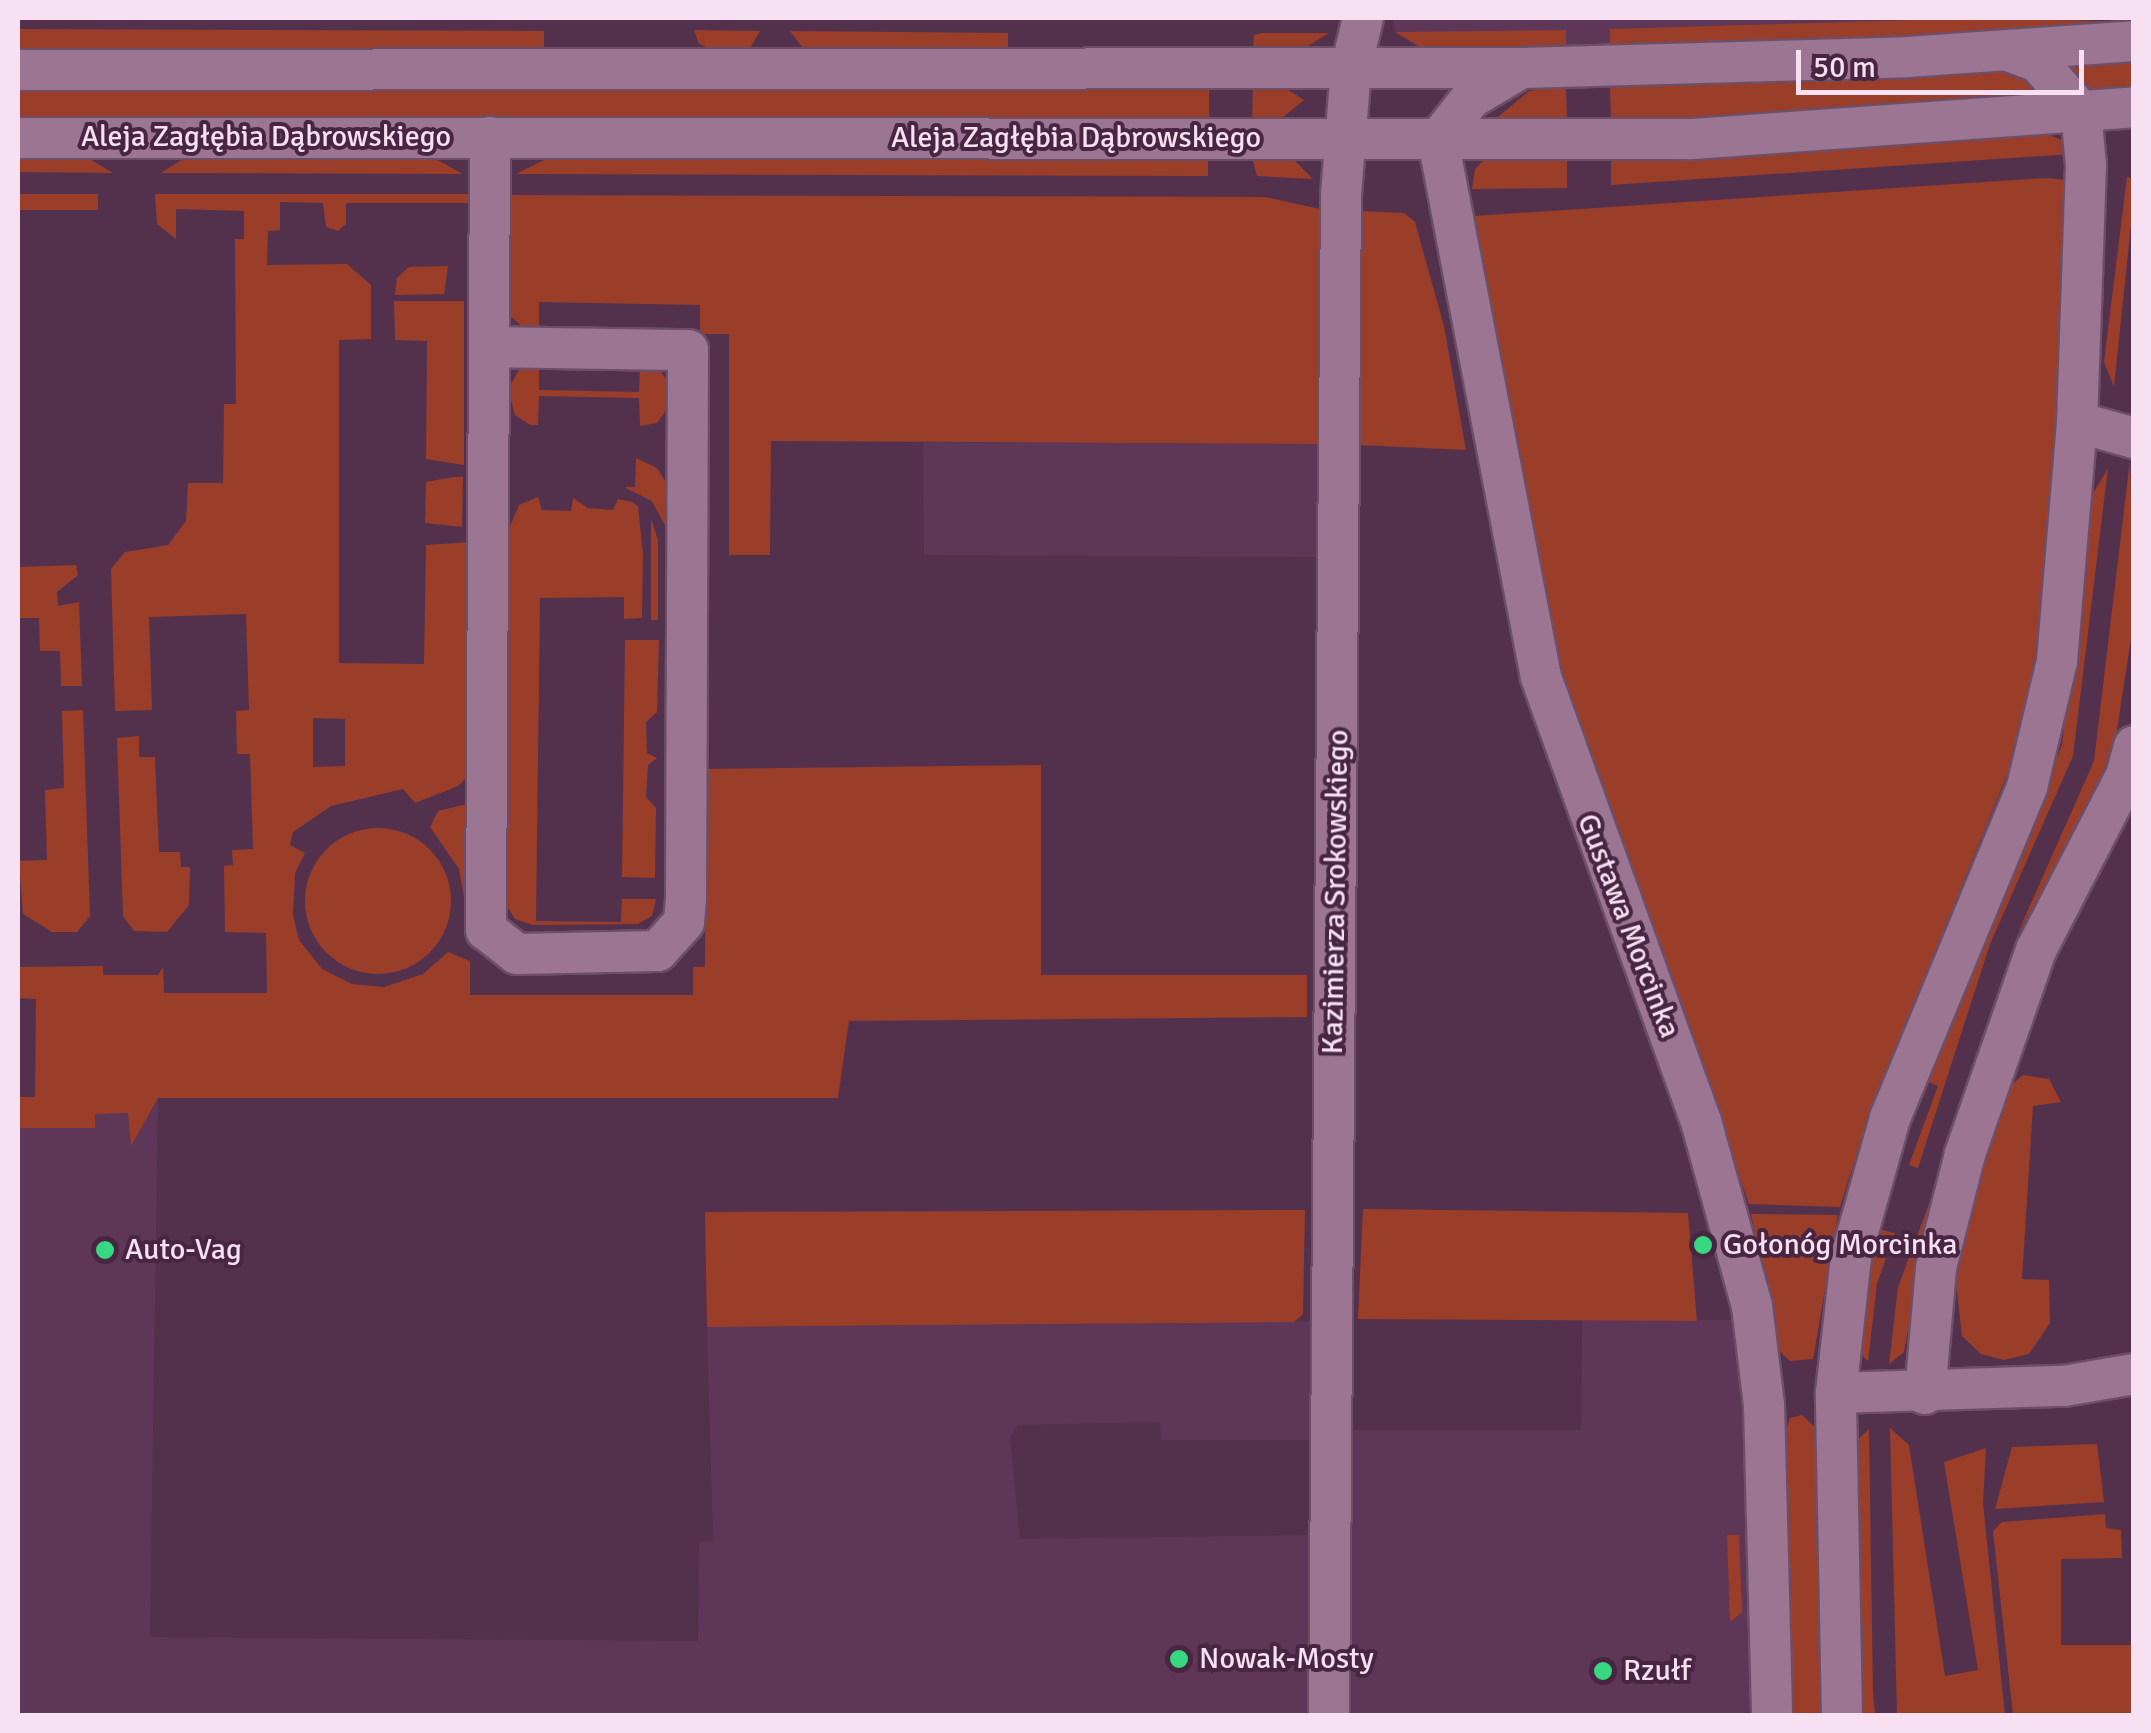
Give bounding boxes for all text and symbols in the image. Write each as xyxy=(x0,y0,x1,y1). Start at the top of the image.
scale bar xyxy=(1801,30,2088,92)
text: 50 m xyxy=(1813,49,1876,86)
street label: Aleja Zagłębia Dąbrowskiego xyxy=(81,119,451,155)
street label: Aleja Zagłębia Dąbrowskiego xyxy=(891,120,1261,156)
street label: Kazimierza Srokowskiego xyxy=(1315,729,1357,1055)
street label: Gustawa Morcinka xyxy=(1569,809,1687,1043)
place label: Gołonóg Morcinka xyxy=(1723,1227,1957,1263)
place label: Auto-Vag xyxy=(125,1232,242,1268)
marker: Gołonóg Morcinka xyxy=(1692,1234,1714,1256)
marker: Auto-Vag xyxy=(94,1239,116,1261)
place label: Nowak-Mosty xyxy=(1199,1641,1374,1677)
marker: Nowak-Mosty xyxy=(1168,1648,1190,1670)
place label: Rzułf xyxy=(1623,1653,1691,1689)
marker: Rzułf xyxy=(1592,1660,1614,1682)

